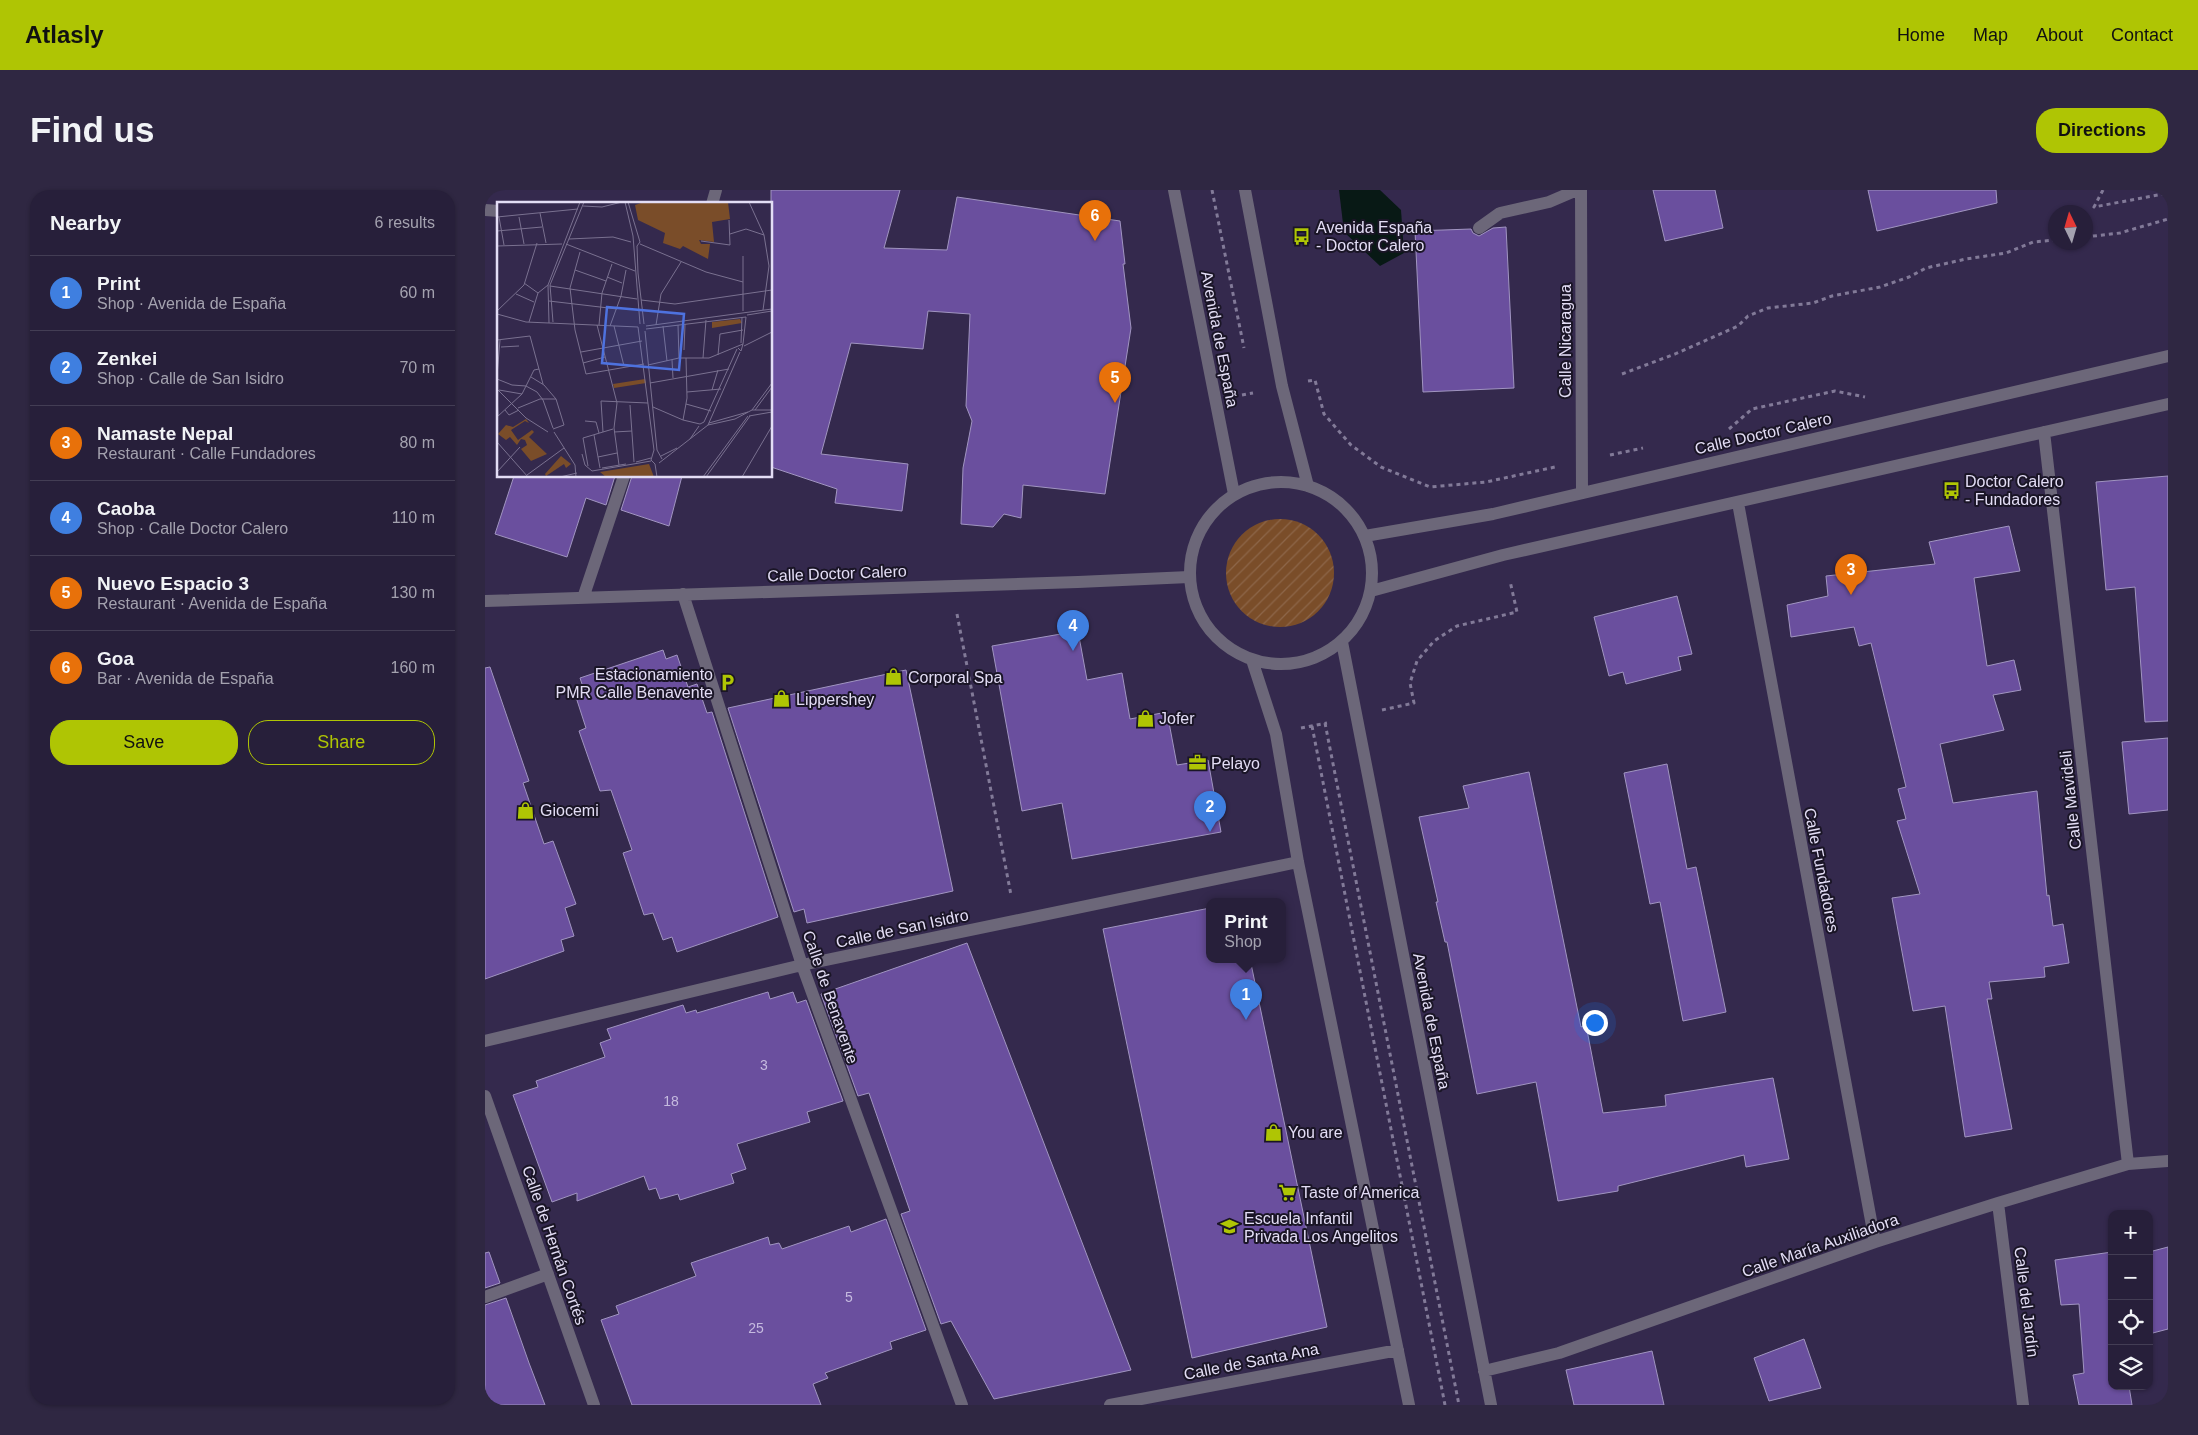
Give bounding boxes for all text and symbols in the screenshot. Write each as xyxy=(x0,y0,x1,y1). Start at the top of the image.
text: Atlasly xyxy=(25,21,104,48)
text: Home xyxy=(1897,25,1945,45)
text: Map xyxy=(1973,25,2008,45)
text: About xyxy=(2036,25,2083,45)
text: Contact xyxy=(2111,25,2173,45)
button: Directions xyxy=(2036,108,2168,153)
text: Find us xyxy=(30,110,154,149)
pin: 6 xyxy=(1079,200,1111,241)
inset map xyxy=(497,202,773,478)
north arrow xyxy=(2048,205,2093,250)
text: Nearby xyxy=(50,211,121,234)
text: 6 results xyxy=(375,214,435,231)
place label: Avenida España - Doctor Calero xyxy=(1316,219,1432,254)
bus stop icon: Avenida España - Doctor Calero xyxy=(1292,226,1312,246)
street label: Avenida de España xyxy=(1198,270,1241,409)
text: Print xyxy=(97,273,140,294)
text: 1 xyxy=(62,284,70,301)
text: 60 m xyxy=(399,284,435,301)
street label: Calle Nicaragua xyxy=(1557,284,1574,398)
text: Shop · Avenida de España xyxy=(97,295,286,312)
text: Zenkei xyxy=(97,348,157,369)
text: 2 xyxy=(62,359,70,376)
text: 70 m xyxy=(399,359,435,376)
pin: 5 xyxy=(1099,362,1131,403)
text: Shop · Calle de San Isidro xyxy=(97,370,284,387)
street label: Calle Doctor Calero xyxy=(1693,409,1833,457)
text: Namaste Nepal xyxy=(97,423,233,444)
text: 3 xyxy=(62,434,70,451)
text: 80 m xyxy=(399,434,435,451)
text: Restaurant · Calle Fundadores xyxy=(97,445,316,462)
place label: Doctor Calero - Fundadores xyxy=(1965,473,2064,508)
bus stop icon: Doctor Calero - Fundadores xyxy=(1941,480,1961,500)
text: Caoba xyxy=(97,498,155,519)
text: 4 xyxy=(62,509,70,526)
text: 110 m xyxy=(392,509,435,526)
text: Shop · Calle Doctor Calero xyxy=(97,520,288,537)
pin: 3 xyxy=(1835,554,1867,595)
street label: Calle Doctor Calero xyxy=(767,563,907,584)
text: Nuevo Espacio 3 xyxy=(97,573,249,594)
text: 5 xyxy=(62,584,70,601)
text: 130 m xyxy=(391,584,435,601)
text: Restaurant · Avenida de España xyxy=(97,595,327,612)
pin: 4 xyxy=(1057,610,1089,651)
text: Goa xyxy=(97,648,134,669)
text: 6 xyxy=(62,659,70,676)
text: 160 m xyxy=(391,659,435,676)
place label: Estacionamiento PMR Calle Benavente xyxy=(556,666,713,701)
shop icon: Corporal Spa xyxy=(884,667,904,687)
place label: Corporal Spa xyxy=(908,669,1002,686)
text: Bar · Avenida de España xyxy=(97,670,274,687)
parking icon: Estacionamiento PMR Calle Benavente xyxy=(717,673,737,693)
shop icon: Lippershey xyxy=(772,689,792,709)
place label: Lippershey xyxy=(796,691,874,708)
shop icon: Jofer xyxy=(1135,708,1155,728)
place label: Jofer xyxy=(1159,710,1195,727)
button: Save xyxy=(50,720,238,765)
button: Share xyxy=(248,720,435,765)
street label: Calle Mavideli xyxy=(2057,750,2084,850)
office icon: Pelayo xyxy=(1187,753,1207,773)
place label: Pelayo xyxy=(1211,755,1260,772)
pin: 2 xyxy=(1194,791,1226,832)
shop icon: Giocemi xyxy=(516,800,536,820)
place label: Giocemi xyxy=(540,802,599,819)
street label: Calle Fundadores xyxy=(1801,806,1842,934)
popup xyxy=(1206,898,1286,963)
street label: Calle de San Isidro xyxy=(834,906,970,951)
text: Print xyxy=(1224,911,1268,932)
street label: Calle de Benavente xyxy=(800,928,861,1066)
text: Shop xyxy=(1224,933,1262,950)
street label: Avenida de España xyxy=(1410,952,1453,1091)
pin: 1 xyxy=(1230,979,1262,1020)
your location xyxy=(1582,1010,1608,1036)
house number: 3 xyxy=(760,1057,768,1073)
house number: 18 xyxy=(663,1093,679,1109)
shop icon: You are xyxy=(1264,1122,1284,1142)
place label: You are xyxy=(1288,1124,1343,1141)
street label: Calle de Hernán Cortés xyxy=(519,1163,590,1327)
supermarket icon: Taste of America xyxy=(1277,1182,1297,1202)
place label: Taste of America xyxy=(1301,1184,1419,1201)
place label: Escuela Infantil Privada Los Angelitos xyxy=(1244,1210,1398,1245)
map controls xyxy=(2108,1210,2153,1390)
button: + xyxy=(2108,1210,2153,1255)
street label: Calle María Auxiliadora xyxy=(1740,1211,1901,1280)
school or university icon: Escuela Infantil Privada Los Angelitos xyxy=(1220,1217,1240,1237)
street label: Calle del Jardín xyxy=(2011,1246,2042,1358)
button: − xyxy=(2108,1255,2153,1300)
house number: 5 xyxy=(845,1289,853,1305)
button: locate xyxy=(2108,1300,2153,1345)
house number: 25 xyxy=(748,1320,764,1336)
street label: Calle de Santa Ana xyxy=(1182,1340,1320,1383)
button: layers xyxy=(2108,1345,2153,1390)

